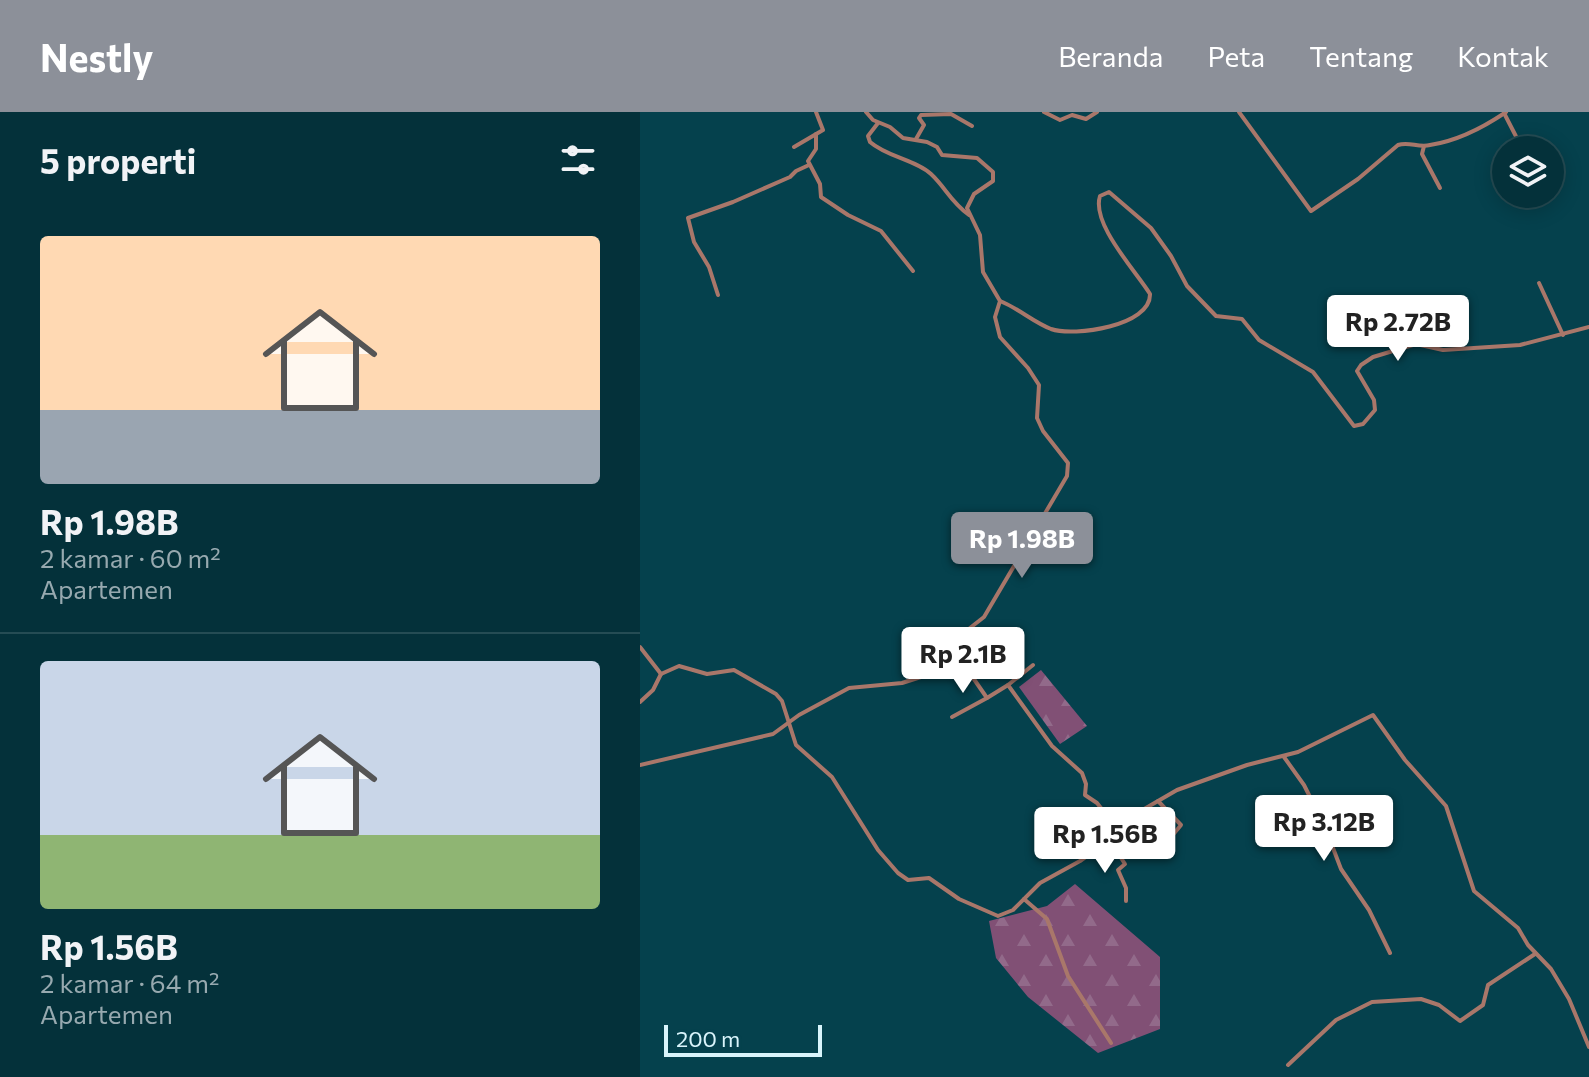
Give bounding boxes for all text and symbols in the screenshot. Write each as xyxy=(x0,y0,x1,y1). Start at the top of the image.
text: Nestly xyxy=(40,33,153,80)
text: Beranda xyxy=(1058,39,1163,73)
text: Peta xyxy=(1207,39,1265,73)
text: Tentang xyxy=(1309,39,1413,73)
text: Kontak xyxy=(1457,39,1549,73)
map controls xyxy=(1492,136,1564,208)
button: layers xyxy=(1492,136,1564,208)
icon: filters xyxy=(556,138,600,182)
text: 5 properti xyxy=(40,139,196,181)
icon: home xyxy=(248,288,392,432)
pin: Rp 2.72B xyxy=(1315,295,1481,363)
text: Rp 2.72B xyxy=(1345,305,1451,336)
text: Rp 1.98B xyxy=(40,500,179,542)
pin: Rp 1.98B xyxy=(939,512,1105,580)
text: Rp 1.98B xyxy=(969,522,1075,553)
text: 2 kamar · 60 m² xyxy=(40,542,221,573)
text: Apartemen xyxy=(40,573,173,604)
pin: Rp 2.1B xyxy=(889,627,1037,695)
text: Rp 2.1B xyxy=(919,637,1007,668)
icon: home xyxy=(248,713,392,857)
pin: Rp 3.12B xyxy=(1241,795,1407,863)
text: Rp 3.12B xyxy=(1273,805,1375,836)
pin: Rp 1.56B xyxy=(1022,807,1188,875)
text: Rp 1.56B xyxy=(1052,817,1158,848)
text: Rp 1.56B xyxy=(40,925,178,967)
text: 2 kamar · 64 m² xyxy=(40,967,219,998)
text: Apartemen xyxy=(40,998,173,1029)
scale bar xyxy=(664,1021,822,1057)
text: 200 m xyxy=(676,1025,740,1052)

